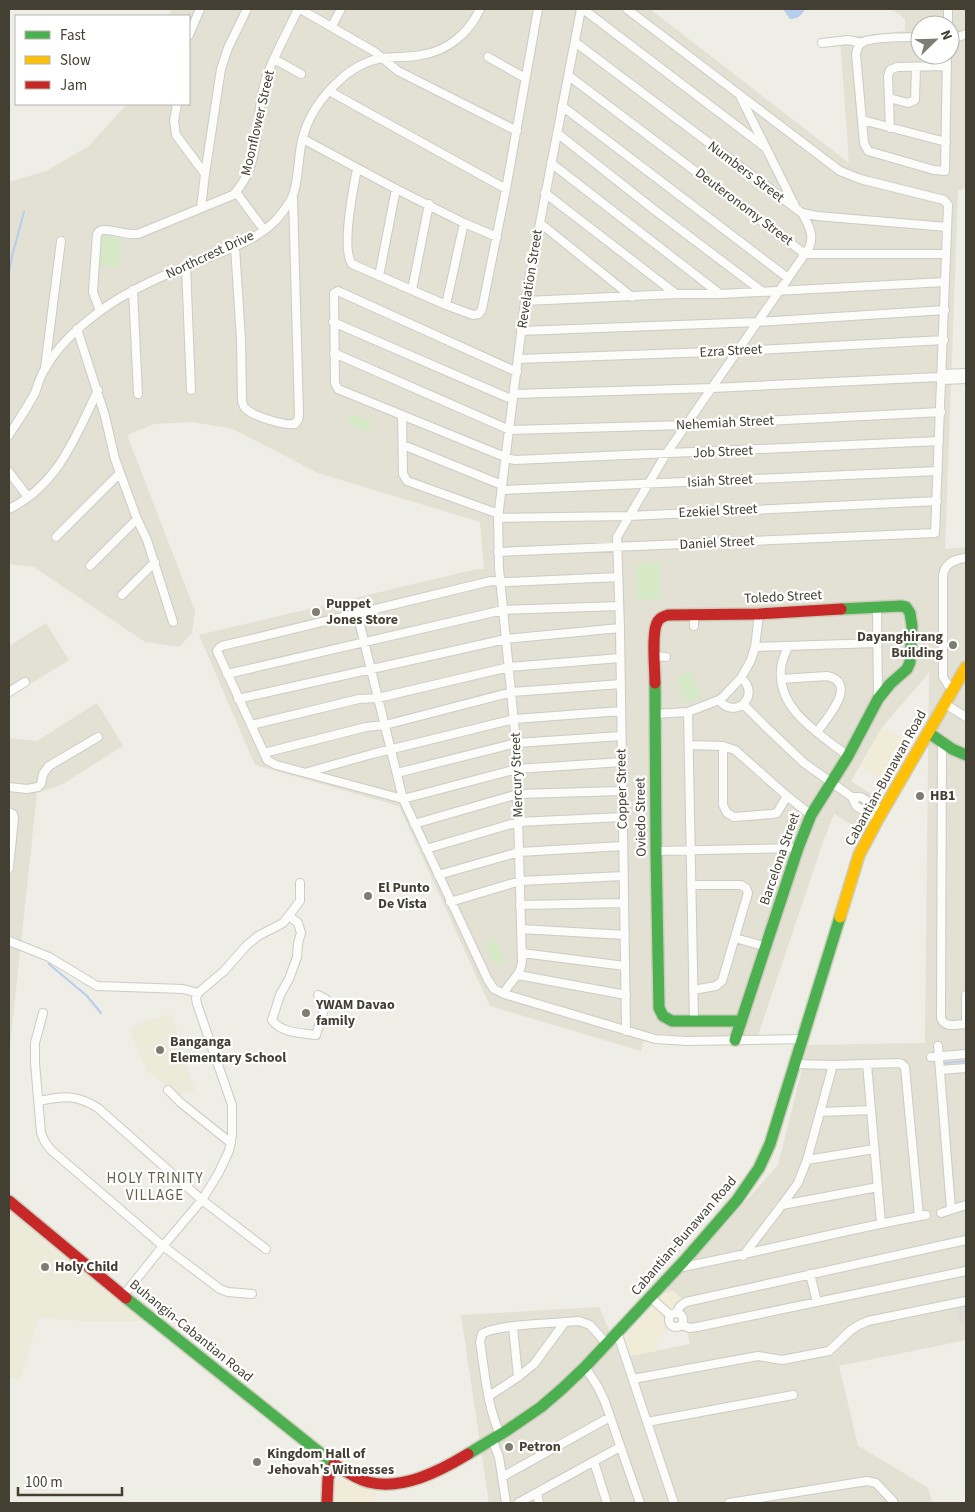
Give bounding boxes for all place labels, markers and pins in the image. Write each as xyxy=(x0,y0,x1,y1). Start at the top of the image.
place label: Puppet Jones Store xyxy=(326,594,398,630)
marker: Puppet Jones Store xyxy=(310,606,322,618)
place label: Dayanghirang Building xyxy=(857,627,944,663)
marker: Dayanghirang Building xyxy=(947,639,959,651)
place label: HB1 xyxy=(930,786,955,806)
marker: HB1 xyxy=(914,790,926,802)
place label: El Punto De Vista xyxy=(378,878,430,914)
marker: El Punto De Vista xyxy=(362,890,374,902)
place label: YWAM Davao family xyxy=(315,995,395,1031)
marker: YWAM Davao family xyxy=(300,1007,312,1019)
place label: Banganga Elementary School xyxy=(170,1032,286,1068)
marker: Banganga Elementary School xyxy=(154,1044,166,1056)
place label: Holy Child xyxy=(55,1257,118,1277)
marker: Holy Child xyxy=(39,1261,51,1273)
place label: Petron xyxy=(519,1437,561,1457)
marker: Petron xyxy=(503,1441,515,1453)
place label: Kingdom Hall of Jehovah's Witnesses xyxy=(267,1444,394,1480)
marker: Kingdom Hall of Jehovah's Witnesses xyxy=(251,1456,263,1468)

